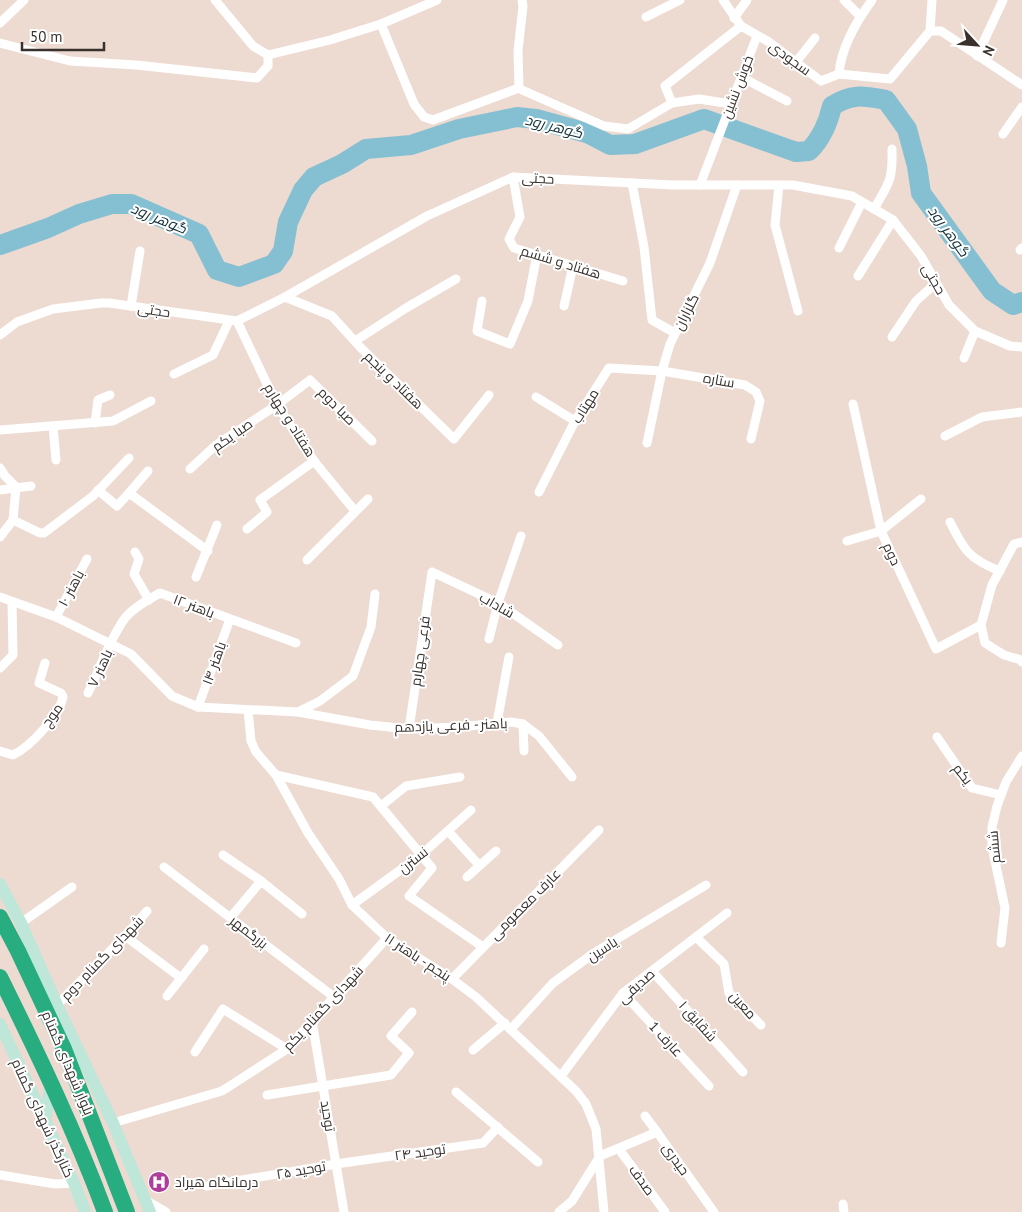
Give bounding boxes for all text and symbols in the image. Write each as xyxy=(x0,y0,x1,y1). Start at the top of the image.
scale bar xyxy=(22,20,105,52)
north arrow xyxy=(952,20,1002,70)
text: 50 m xyxy=(30,27,63,46)
street label: سجودی xyxy=(766,37,814,79)
text: N xyxy=(979,43,999,59)
street label: خوش نشین xyxy=(717,53,757,121)
water label: گوهر رود xyxy=(523,110,586,143)
street label: حجتی xyxy=(521,168,555,188)
water label: گوهر رود xyxy=(128,198,191,238)
water label: گوهر رود xyxy=(924,202,974,261)
street label: هفتاد و ششم xyxy=(518,241,603,284)
street label: حجتی xyxy=(918,260,950,298)
street label: گلزاران xyxy=(669,291,703,333)
street label: حجتی xyxy=(136,299,172,321)
street label: هفتاد و پنجم xyxy=(360,347,427,413)
street label: ستاره xyxy=(702,368,736,392)
street label: هفتاد و چهارم xyxy=(259,380,320,461)
street label: صبا دوم xyxy=(313,383,360,430)
street label: مهتاب xyxy=(567,385,603,427)
street label: صبا یکم xyxy=(208,415,256,456)
street label: دوم xyxy=(878,540,905,569)
street label: باهنر ۱۰ xyxy=(54,567,88,609)
street label: شاداب xyxy=(476,588,518,622)
street label: باهنر ۱۲ xyxy=(171,590,217,622)
street label: فرعی چهارم xyxy=(406,615,435,687)
street label: باهنر ۱۴ xyxy=(198,639,230,687)
street label: باهنر ۷ xyxy=(83,646,117,690)
street label: موج xyxy=(37,700,67,730)
street label: باهنر - فرعی یازدهم xyxy=(394,714,508,737)
street label: یکم xyxy=(948,760,977,789)
street label: ششم xyxy=(984,830,1005,864)
street label: نسترن xyxy=(394,843,432,877)
street label: عارف معصومی xyxy=(486,865,564,943)
street label: بزرگمهر xyxy=(225,911,272,953)
street label: شهدای گمنام دوم xyxy=(57,912,148,1005)
street label: پنجم - باهنر ۱۱ xyxy=(381,929,455,986)
street label: یاسین xyxy=(583,932,621,966)
street label: شهدای گمنام یکم xyxy=(279,962,368,1055)
street label: صدیقی xyxy=(614,965,658,1007)
street label: معین xyxy=(726,987,760,1023)
street label: شقایق ۱ xyxy=(675,997,721,1045)
street label: بلوار شهدای گمنام xyxy=(37,1008,98,1118)
street label: عارف 1 xyxy=(645,1018,687,1060)
street label: کنارگذر شهدای گمنام xyxy=(7,1056,78,1181)
street label: توحید xyxy=(317,1099,339,1133)
street label: توحید ۲۴ xyxy=(393,1139,447,1165)
street label: حیدری xyxy=(658,1139,694,1179)
street label: توحید ۲۵ xyxy=(275,1157,327,1183)
street label: صدف xyxy=(625,1161,659,1199)
hospital icon: درمانگاه هیراد xyxy=(147,1170,171,1194)
place label: درمانگاه هیراد xyxy=(175,1173,258,1191)

